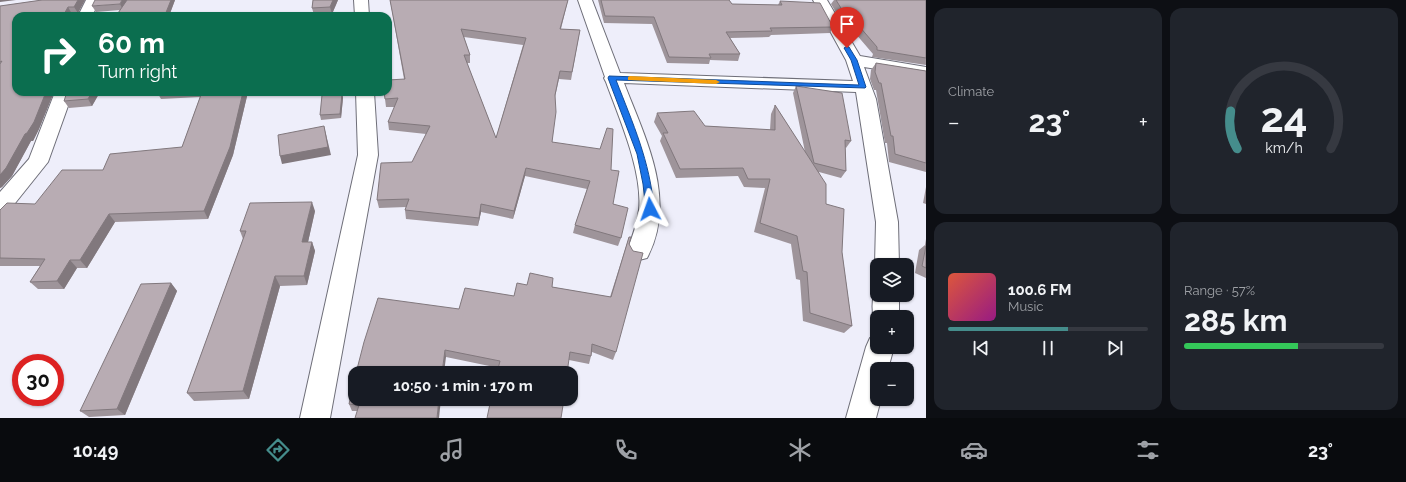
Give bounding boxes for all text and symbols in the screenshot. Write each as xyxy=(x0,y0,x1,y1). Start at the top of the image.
pin xyxy=(830,7.0,864,48)
icon: arrive xyxy=(836,13,858,35)
text: 60 m xyxy=(98,27,165,60)
icon: right xyxy=(32,28,84,80)
text: Turn right xyxy=(98,61,177,82)
text: Climate xyxy=(948,84,994,99)
text: 24 xyxy=(1260,93,1308,142)
text: 23° xyxy=(1028,104,1070,139)
text: − xyxy=(948,109,960,135)
text: + xyxy=(1139,109,1148,135)
text: km/h xyxy=(1265,140,1303,156)
position arrow xyxy=(629,188,671,230)
map controls xyxy=(870,258,914,406)
button: layers xyxy=(870,258,914,302)
text: 100.6 FM xyxy=(1008,281,1072,299)
text: Range · 57% xyxy=(1184,283,1255,298)
text: Music xyxy=(1008,299,1043,314)
text: 285 km xyxy=(1184,303,1288,338)
button: + xyxy=(870,310,914,354)
icon: previous xyxy=(970,337,992,359)
icon: pause xyxy=(1037,337,1059,359)
icon: next xyxy=(1104,337,1126,359)
speed limit sign: 30 xyxy=(12,354,64,406)
button: − xyxy=(870,362,914,406)
text: 10:50 · 1 min · 170 m xyxy=(393,377,533,395)
icon: directions xyxy=(264,436,292,464)
icon: music xyxy=(438,436,466,464)
icon: phone xyxy=(612,436,640,464)
icon: climate xyxy=(786,436,814,464)
icon: car xyxy=(960,436,988,464)
icon: filters xyxy=(1134,436,1162,464)
text: 10:49 xyxy=(73,440,118,461)
text: 23° xyxy=(1308,440,1333,461)

